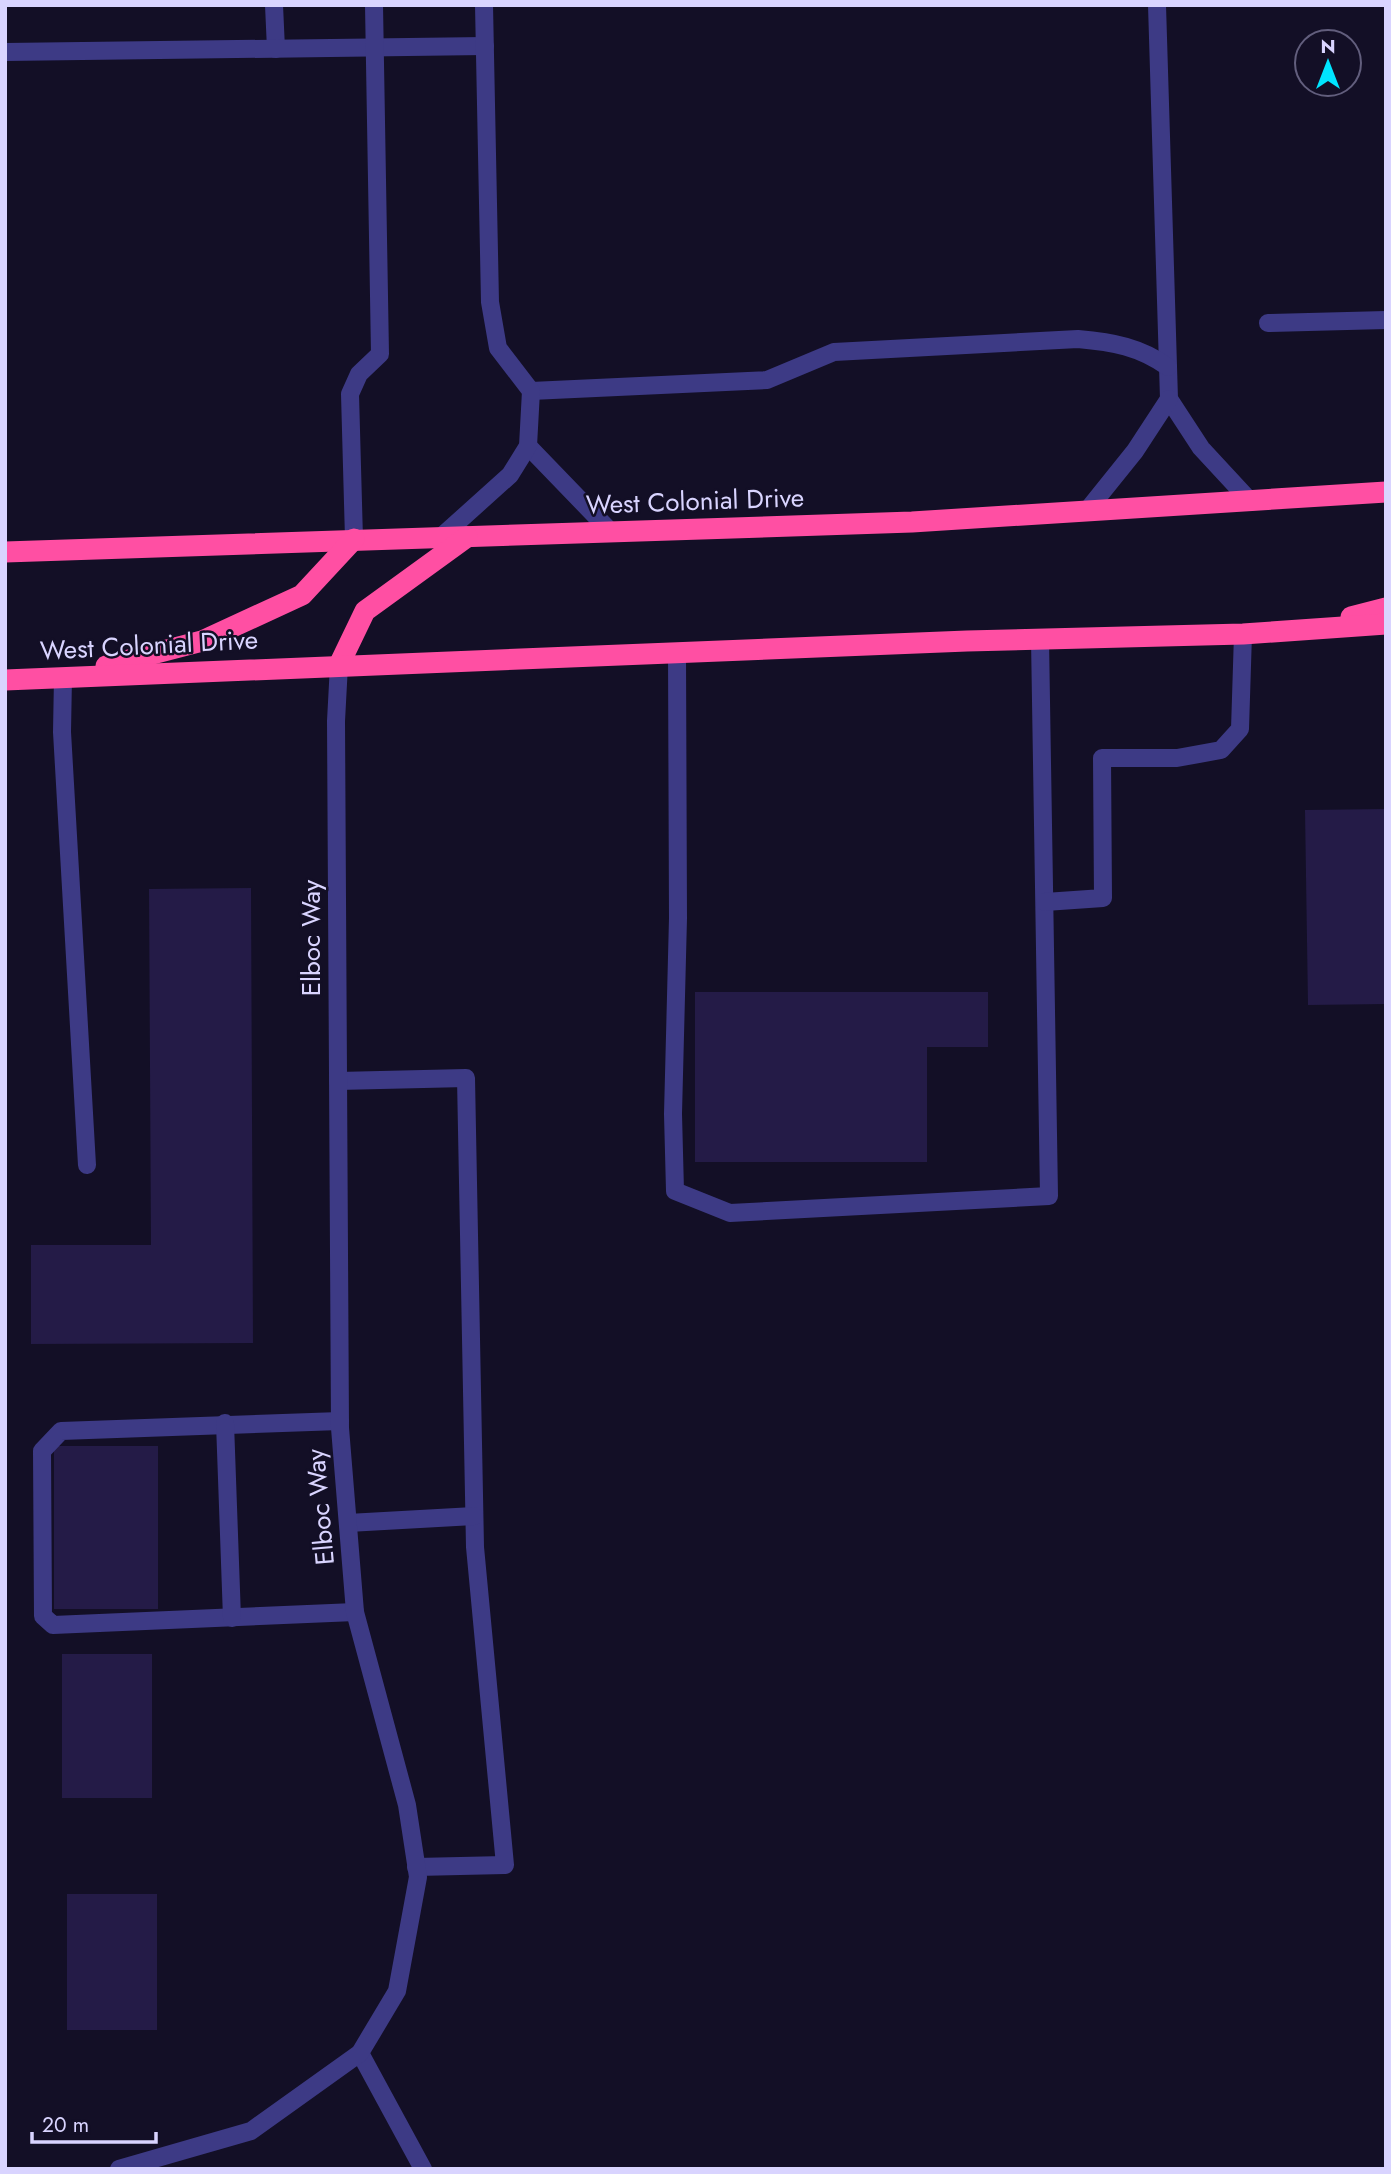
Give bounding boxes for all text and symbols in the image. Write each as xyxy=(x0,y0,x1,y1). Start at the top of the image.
north arrow xyxy=(1293,28,1363,98)
text: N xyxy=(1320,33,1336,60)
street label: West Colonial Drive xyxy=(585,478,805,524)
street label: West Colonial Drive xyxy=(39,620,259,670)
street label: Elboc Way xyxy=(292,879,330,996)
street label: Elboc Way xyxy=(296,1447,344,1567)
scale bar xyxy=(32,2100,156,2144)
text: 20 m xyxy=(42,2110,89,2140)

